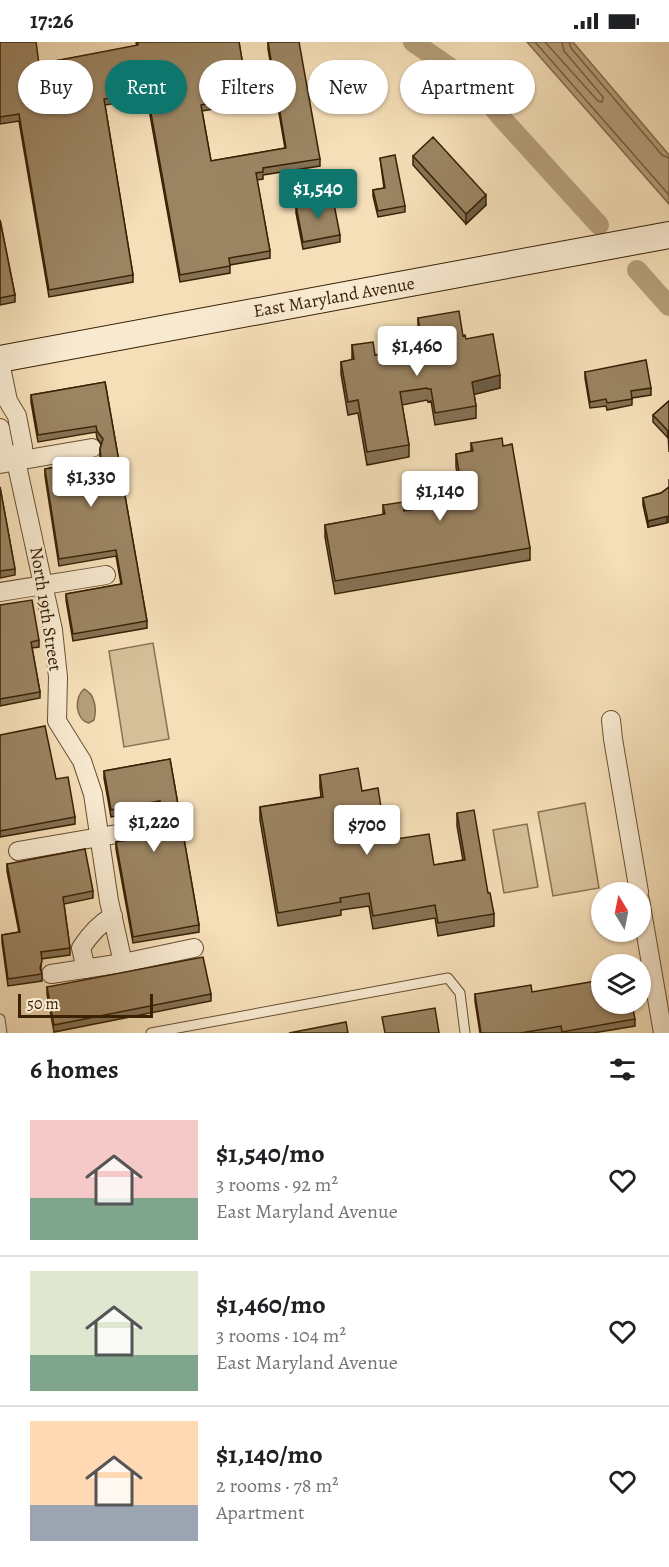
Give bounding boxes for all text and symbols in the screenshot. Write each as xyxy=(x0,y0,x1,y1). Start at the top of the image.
text: 17:26 xyxy=(30,6,73,36)
chip: Buy xyxy=(18,60,93,114)
chip: Rent xyxy=(105,60,187,114)
chip: Filters xyxy=(199,60,296,114)
chip: New xyxy=(308,60,388,114)
chip: Apartment xyxy=(400,60,535,114)
pin: $1,540 xyxy=(269,169,367,220)
text: $1,540 xyxy=(293,175,343,202)
street label: East Maryland Avenue xyxy=(251,271,417,323)
pin: $1,460 xyxy=(368,326,466,377)
text: $1,460 xyxy=(392,332,442,359)
pin: $1,330 xyxy=(42,457,140,508)
text: $1,330 xyxy=(66,463,116,490)
pin: $1,140 xyxy=(391,471,489,522)
text: $1,140 xyxy=(416,477,464,504)
street label: North 19th Street xyxy=(24,545,68,673)
pin: $1,220 xyxy=(105,802,203,853)
pin: $700 xyxy=(331,805,403,856)
text: $1,220 xyxy=(128,808,180,835)
text: $700 xyxy=(348,811,386,838)
north arrow xyxy=(591,882,651,942)
map controls xyxy=(591,882,651,1014)
button: layers xyxy=(591,954,651,1014)
scale bar xyxy=(18,991,153,1019)
text: 50 m xyxy=(27,993,59,1015)
text: 6 homes xyxy=(30,1052,119,1087)
icon: filters xyxy=(606,1053,639,1086)
text: $1,540/mo xyxy=(216,1136,325,1171)
icon: home xyxy=(78,1144,150,1216)
icon: heart xyxy=(606,1164,639,1197)
text: 3 rooms · 92 m² xyxy=(216,1171,338,1198)
text: East Maryland Avenue xyxy=(216,1198,398,1225)
text: $1,460/mo xyxy=(216,1287,326,1322)
icon: home xyxy=(78,1295,150,1367)
icon: heart xyxy=(606,1315,639,1348)
text: 3 rooms · 104 m² xyxy=(216,1322,346,1349)
text: East Maryland Avenue xyxy=(216,1349,398,1376)
text: $1,140/mo xyxy=(216,1437,323,1472)
icon: home xyxy=(78,1445,150,1517)
icon: heart xyxy=(606,1465,639,1498)
text: 2 rooms · 78 m² xyxy=(216,1472,339,1499)
text: Apartment xyxy=(216,1499,305,1526)

